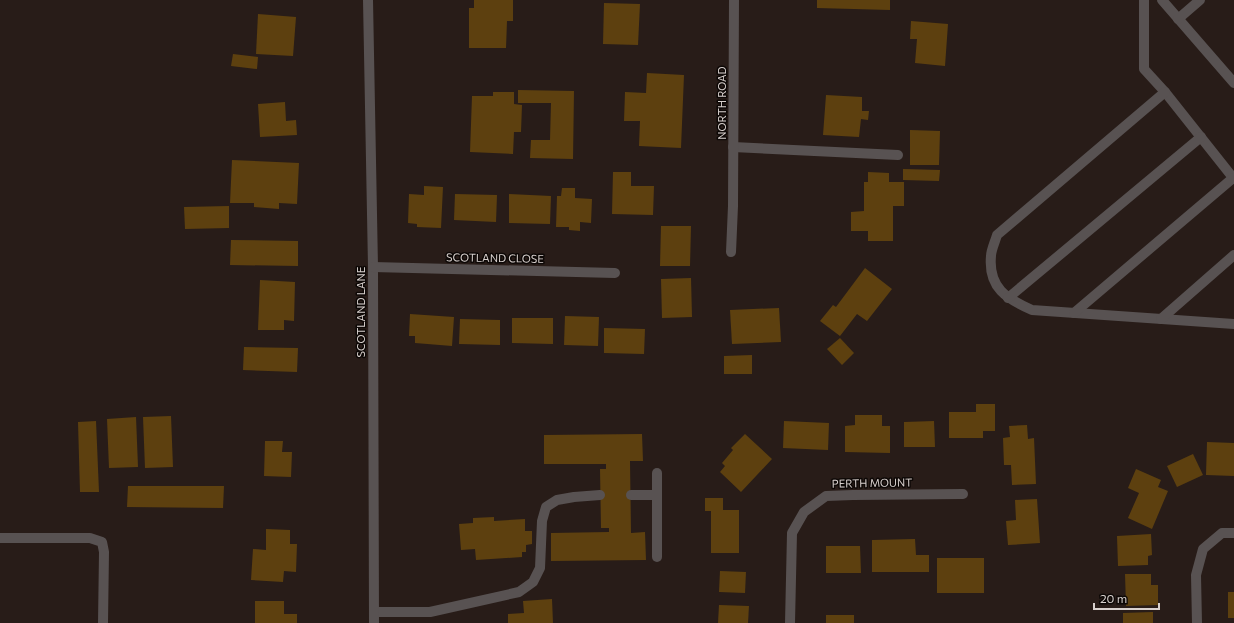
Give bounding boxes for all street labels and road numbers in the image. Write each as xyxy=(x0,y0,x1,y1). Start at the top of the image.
street label: NORTH ROAD xyxy=(715,66,728,140)
street label: SCOTLAND CLOSE xyxy=(446,250,544,265)
street label: SCOTLAND LANE xyxy=(354,267,367,357)
street label: PERTH MOUNT xyxy=(832,475,912,490)

